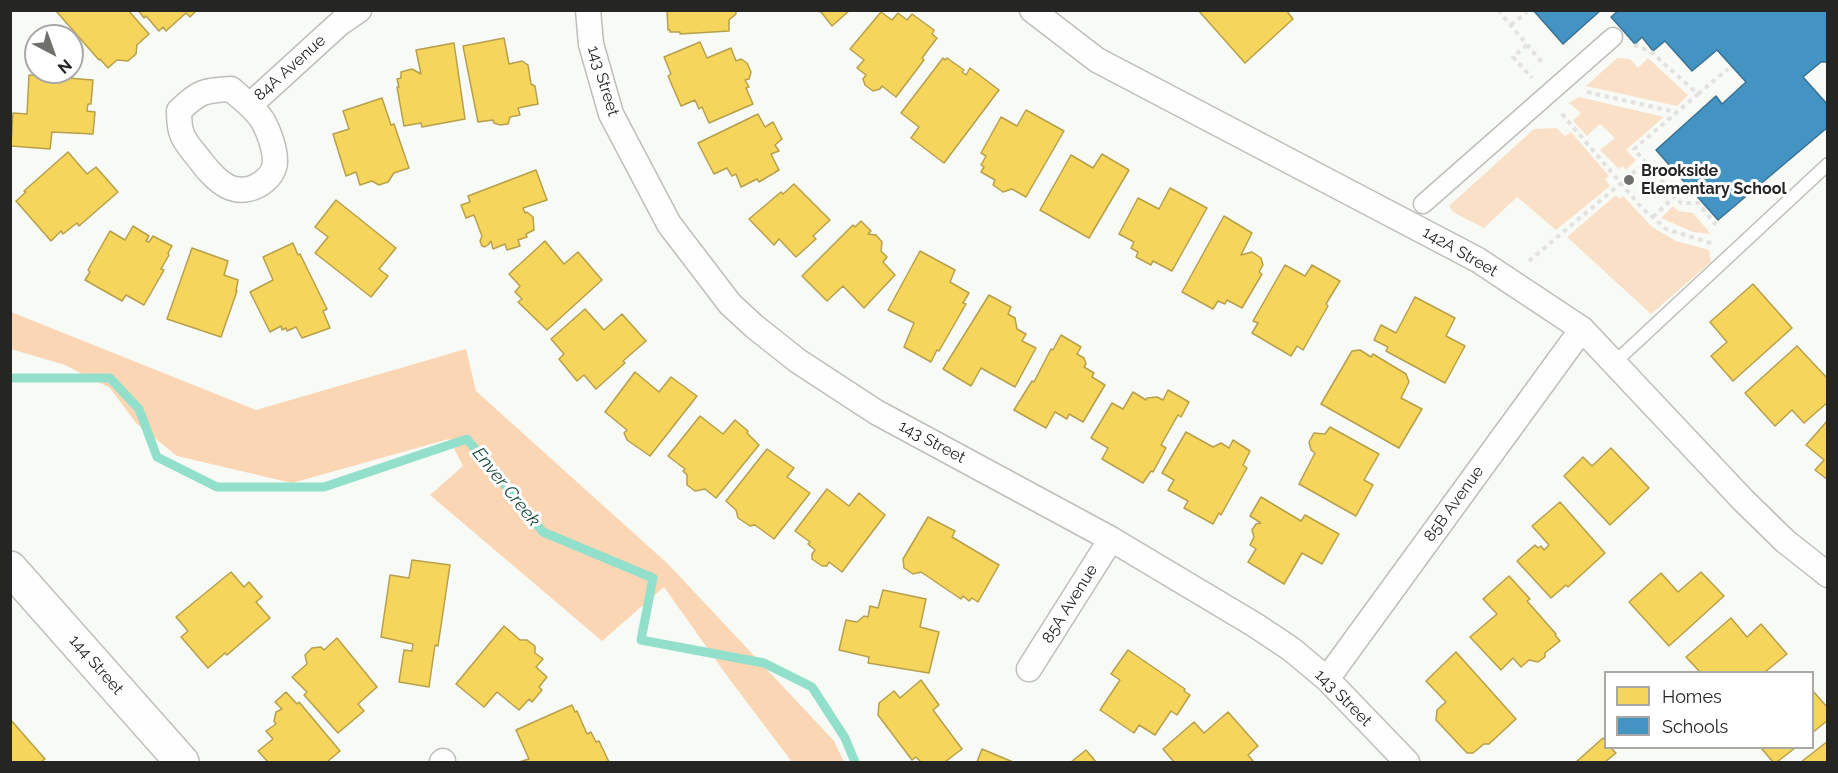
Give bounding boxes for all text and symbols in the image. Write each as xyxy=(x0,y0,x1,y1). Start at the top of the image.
north arrow xyxy=(24,24,84,84)
street label: 84A Avenue xyxy=(250,31,330,105)
street label: 143 Street xyxy=(583,43,623,119)
text: N xyxy=(54,55,76,78)
place label: Brookside Elementary School xyxy=(1641,161,1786,199)
marker: Brookside Elementary School xyxy=(1622,173,1636,187)
street label: 142A Street xyxy=(1419,223,1501,281)
street label: 143 Street xyxy=(895,416,969,468)
water label: Enver Creek xyxy=(467,443,545,531)
street label: 85B Avenue xyxy=(1420,462,1488,546)
street label: 85A Avenue xyxy=(1038,561,1102,647)
street label: 144 Street xyxy=(65,631,127,699)
street label: 143 Street xyxy=(1311,666,1375,730)
legend xyxy=(1604,671,1814,749)
text: Homes xyxy=(1662,686,1722,707)
text: Schools xyxy=(1662,716,1728,737)

